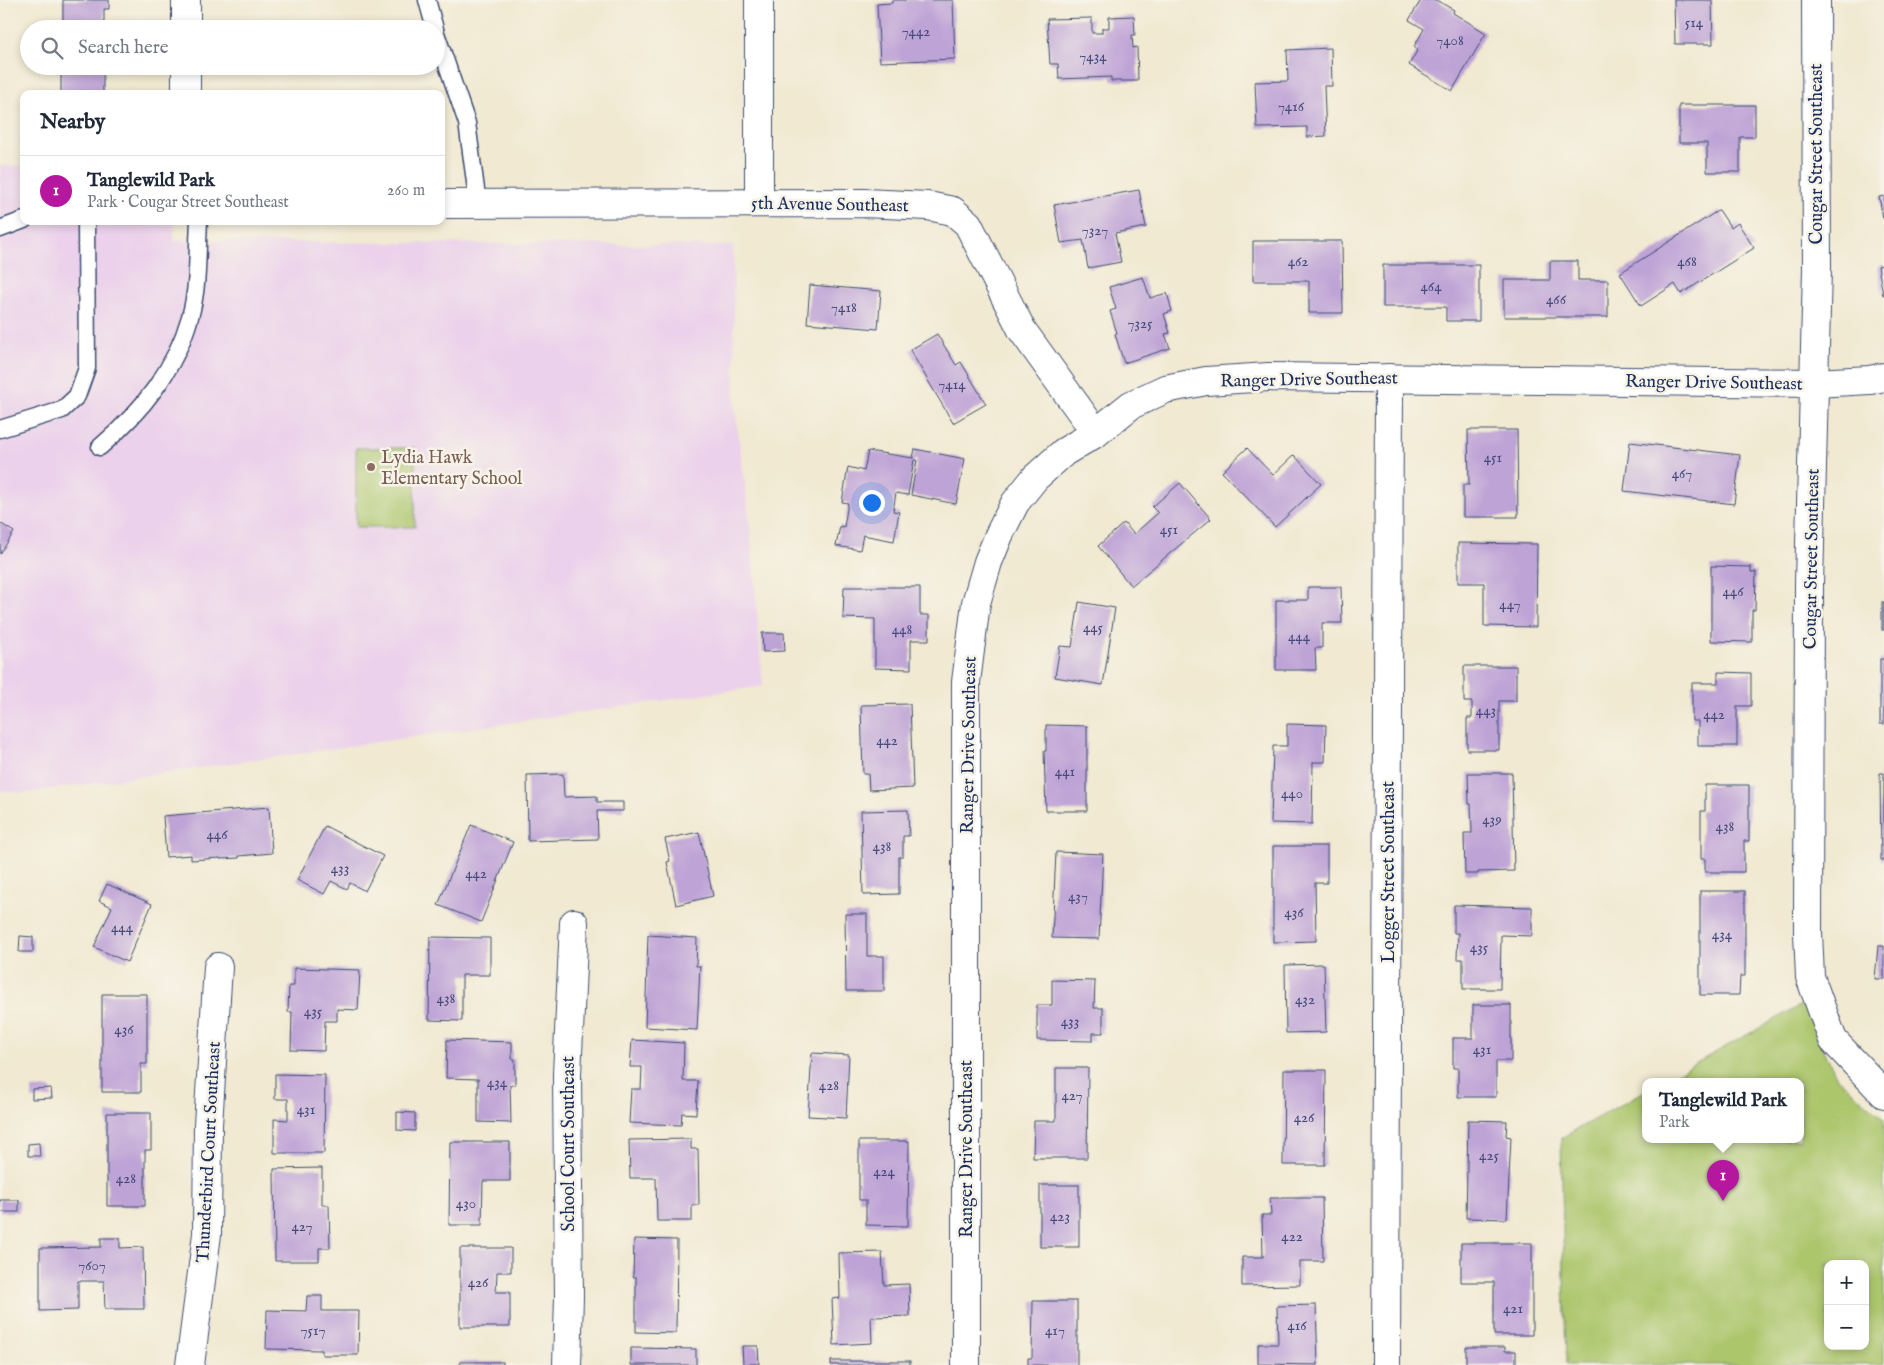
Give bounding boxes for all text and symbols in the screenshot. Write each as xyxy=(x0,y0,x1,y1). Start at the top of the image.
house number: 514 xyxy=(1685,13,1704,32)
search box xyxy=(20,20,445,75)
house number: 7442 xyxy=(902,22,930,41)
house number: 7408 xyxy=(1436,31,1464,50)
icon: search xyxy=(38,34,66,62)
text: Search here xyxy=(78,36,169,60)
house number: 7434 xyxy=(1079,47,1107,66)
street label: Cougar Street Southeast xyxy=(1806,63,1829,245)
house number: 7416 xyxy=(1278,97,1305,116)
text: Nearby xyxy=(40,109,105,136)
text: Tanglewild Park xyxy=(87,169,215,193)
text: 1 xyxy=(53,181,59,201)
text: 260 m xyxy=(387,181,425,201)
text: Park · Cougar Street Southeast xyxy=(87,193,289,213)
street label: 5th Avenue Southeast xyxy=(751,193,909,218)
house number: 7327 xyxy=(1082,221,1108,240)
house number: 462 xyxy=(1288,252,1308,271)
house number: 468 xyxy=(1677,252,1697,271)
house number: 464 xyxy=(1420,277,1442,296)
house number: 466 xyxy=(1546,290,1567,309)
house number: 7418 xyxy=(831,298,857,317)
house number: 7325 xyxy=(1127,314,1153,333)
street label: Ranger Drive Southeast xyxy=(1220,367,1398,394)
street label: Ranger Drive Southeast xyxy=(1625,370,1803,397)
house number: 7414 xyxy=(938,375,966,394)
place label: Lydia Hawk Elementary School xyxy=(381,447,522,491)
house number: 451 xyxy=(1484,448,1502,467)
marker: Lydia Hawk Elementary School xyxy=(365,461,377,473)
house number: 467 xyxy=(1672,464,1692,483)
street label: Cougar Street Southeast xyxy=(1799,468,1826,650)
your location xyxy=(859,490,885,516)
house number: 451 xyxy=(1160,520,1178,539)
house number: 446 xyxy=(1722,582,1744,601)
house number: 447 xyxy=(1499,595,1521,614)
house number: 445 xyxy=(1083,618,1104,637)
house number: 448 xyxy=(892,620,912,639)
house number: 444 xyxy=(1288,627,1311,646)
street label: Ranger Drive Southeast xyxy=(956,656,983,834)
house number: 443 xyxy=(1476,701,1496,720)
house number: 442 xyxy=(1703,705,1725,724)
house number: 442 xyxy=(876,731,898,750)
house number: 441 xyxy=(1055,762,1075,781)
street label: Logger Street Southeast xyxy=(1378,781,1401,963)
house number: 440 xyxy=(1281,784,1303,803)
house number: 439 xyxy=(1482,810,1502,829)
house number: 438 xyxy=(1716,817,1735,836)
house number: 446 xyxy=(206,825,228,844)
house number: 438 xyxy=(873,837,892,856)
house number: 433 xyxy=(331,859,349,878)
house number: 442 xyxy=(465,864,487,883)
house number: 437 xyxy=(1068,887,1088,906)
house number: 436 xyxy=(1284,903,1304,922)
house number: 444 xyxy=(111,918,134,937)
house number: 434 xyxy=(1712,925,1733,944)
house number: 435 xyxy=(1470,938,1489,957)
house number: 438 xyxy=(437,989,456,1008)
house number: 432 xyxy=(1295,990,1315,1009)
house number: 435 xyxy=(304,1002,323,1021)
house number: 433 xyxy=(1061,1012,1079,1031)
house number: 436 xyxy=(114,1020,134,1039)
house number: 431 xyxy=(1473,1040,1491,1059)
street label: Thunderbird Court Southeast xyxy=(192,1041,227,1263)
street label: School Court Southeast xyxy=(558,1056,581,1232)
street label: Ranger Drive Southeast xyxy=(956,1060,979,1238)
house number: 434 xyxy=(487,1073,508,1092)
house number: 428 xyxy=(819,1076,839,1095)
popup xyxy=(1642,1078,1804,1143)
house number: 427 xyxy=(1061,1086,1083,1105)
text: Tanglewild Park xyxy=(1659,1089,1787,1113)
house number: 431 xyxy=(297,1100,315,1119)
house number: 426 xyxy=(1294,1108,1315,1127)
text: Park xyxy=(1659,1113,1689,1133)
house number: 425 xyxy=(1479,1146,1499,1165)
pin: 1 xyxy=(1707,1160,1739,1201)
house number: 424 xyxy=(873,1162,896,1181)
house number: 428 xyxy=(116,1169,136,1188)
house number: 430 xyxy=(456,1194,476,1213)
house number: 423 xyxy=(1050,1207,1070,1226)
house number: 427 xyxy=(291,1217,313,1236)
house number: 422 xyxy=(1281,1227,1303,1246)
house number: 7607 xyxy=(78,1256,106,1275)
map controls xyxy=(1824,1260,1869,1350)
button: + xyxy=(1824,1260,1869,1305)
house number: 426 xyxy=(468,1273,489,1292)
house number: 421 xyxy=(1503,1299,1523,1318)
button: − xyxy=(1824,1305,1869,1350)
house number: 416 xyxy=(1287,1316,1307,1335)
house number: 7517 xyxy=(300,1321,326,1340)
house number: 417 xyxy=(1045,1321,1065,1340)

